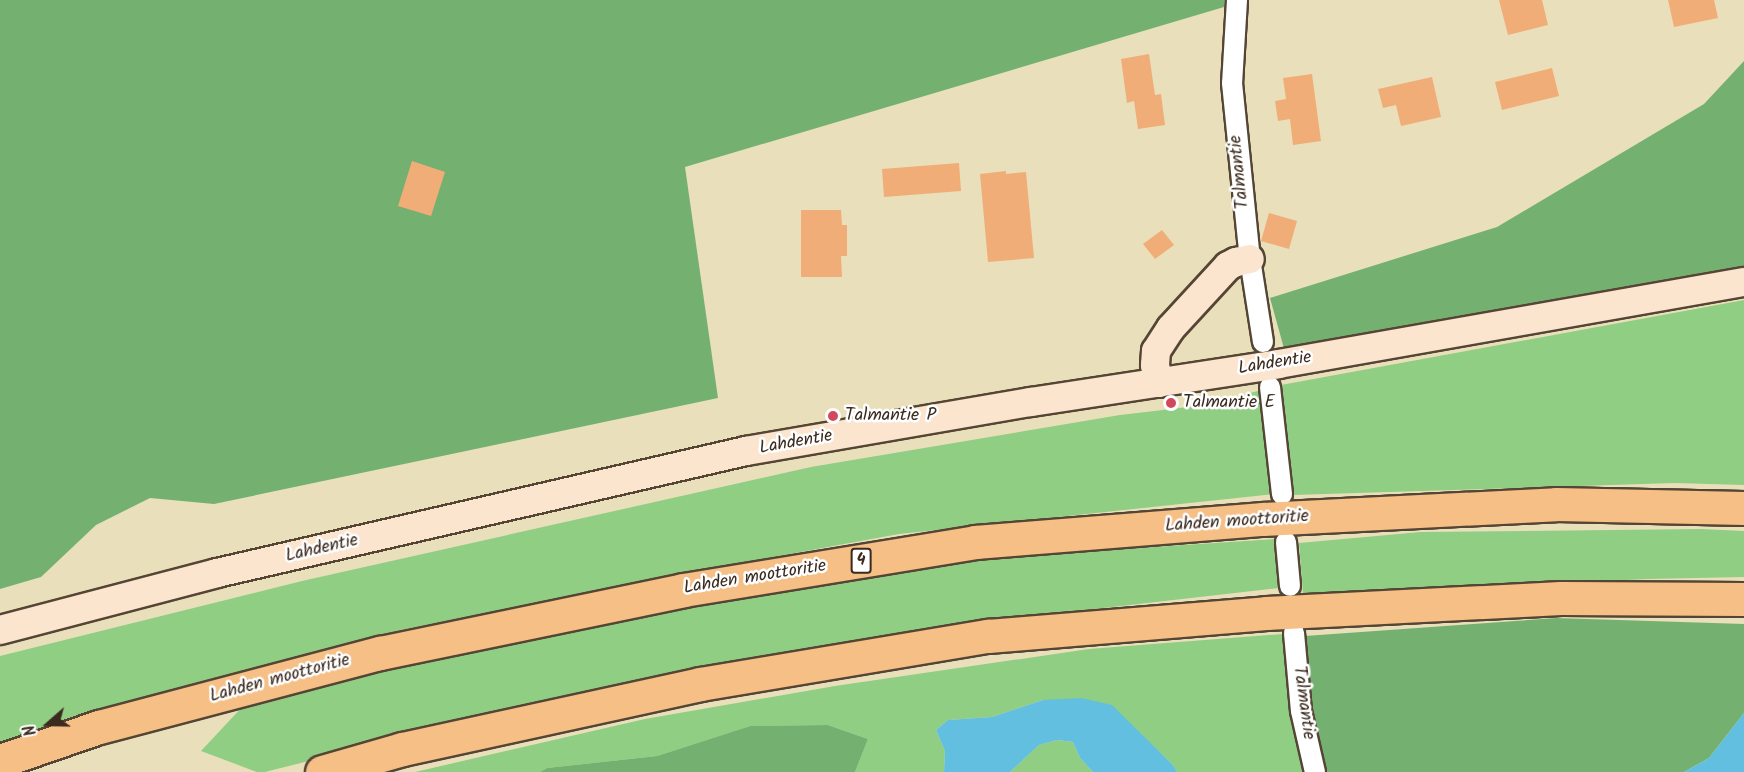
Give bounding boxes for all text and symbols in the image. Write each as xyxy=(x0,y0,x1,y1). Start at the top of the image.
street label: Talmantie xyxy=(1225,134,1255,210)
street label: Lahdentie xyxy=(1237,348,1313,380)
place label: Talmantie E xyxy=(1183,392,1275,414)
marker: Talmantie E xyxy=(1164,396,1178,410)
place label: Talmantie P xyxy=(845,405,936,427)
marker: Talmantie P xyxy=(826,409,840,423)
street label: Lahdentie xyxy=(758,426,834,460)
street label: Lahden moottoritie xyxy=(1164,506,1310,538)
street label: Lahdentie xyxy=(284,530,360,568)
road number: 4 xyxy=(850,548,872,574)
street label: Lahden moottoritie xyxy=(682,556,828,600)
street label: Lahden moottoritie xyxy=(208,650,352,708)
street label: Talmantie xyxy=(1287,665,1319,741)
north arrow xyxy=(18,694,78,754)
text: N xyxy=(17,721,44,739)

